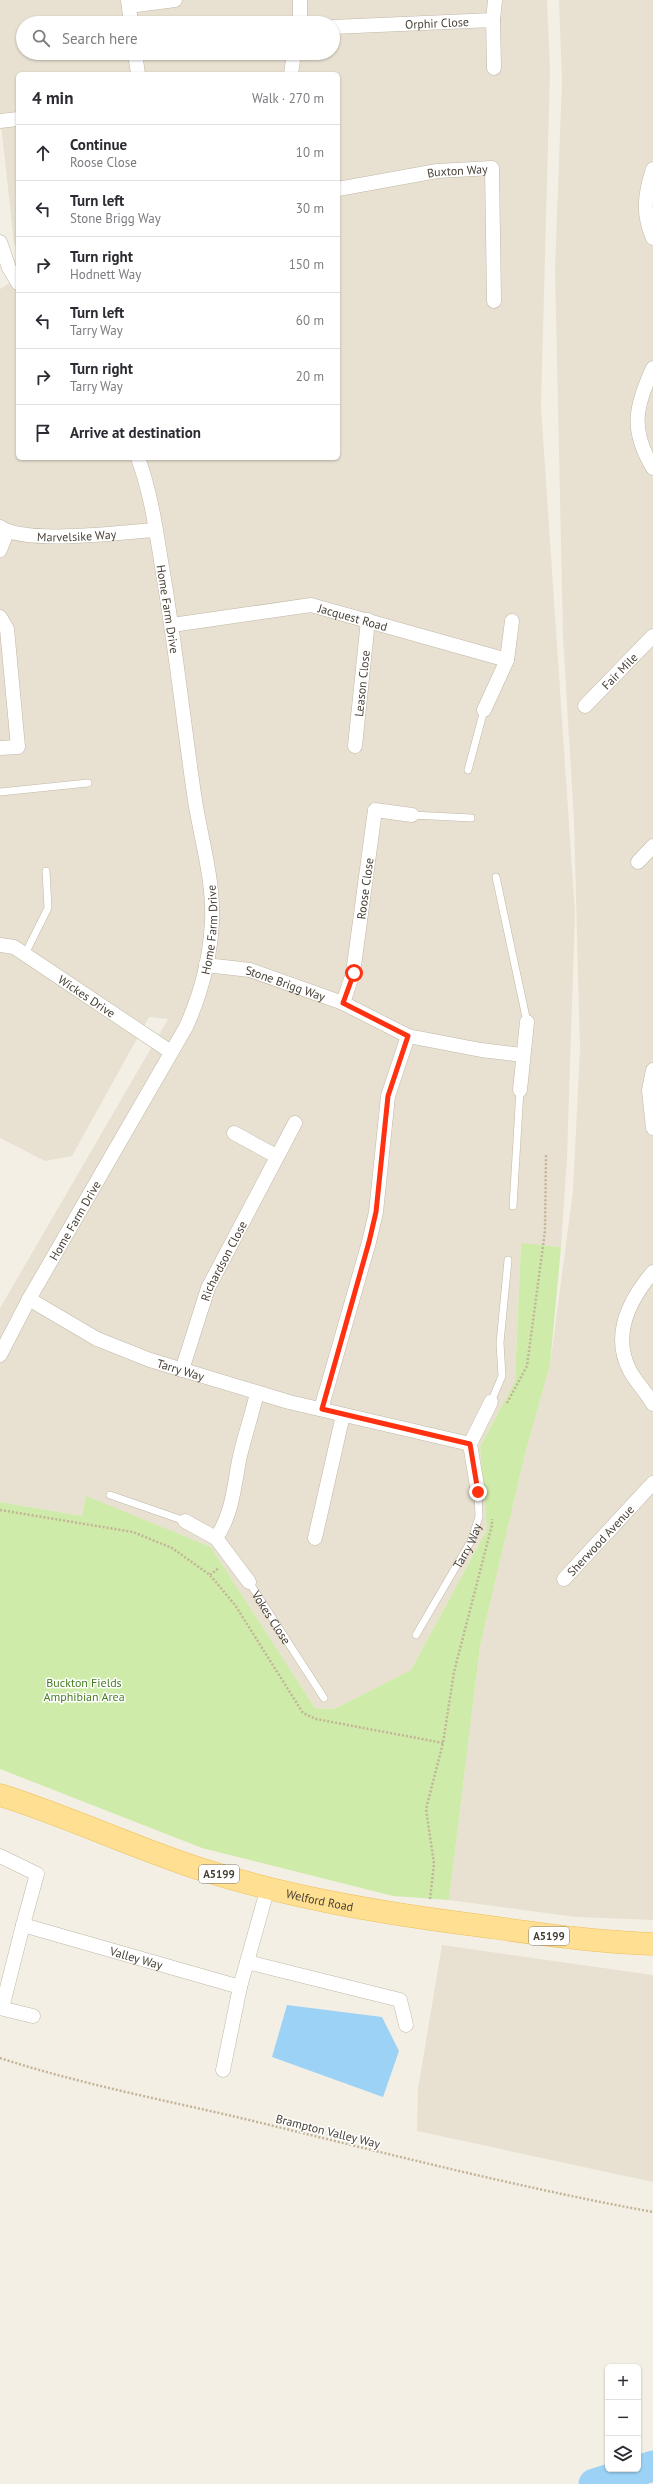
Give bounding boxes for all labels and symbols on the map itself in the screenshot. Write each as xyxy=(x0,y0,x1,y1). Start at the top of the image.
street label: Orphir Close xyxy=(405,14,469,31)
street label: Buxton Way xyxy=(426,161,488,180)
street label: Marvelsike Way xyxy=(37,526,117,544)
street label: Home Farm Drive xyxy=(154,564,182,654)
street label: Jacquest Road xyxy=(316,600,389,634)
street label: Leason Close xyxy=(351,649,372,717)
street label: Fair Mile xyxy=(598,649,640,692)
street label: Roose Close xyxy=(353,857,376,920)
street label: Home Farm Drive xyxy=(197,884,220,976)
street label: Stone Brigg Way xyxy=(245,962,328,1004)
route start xyxy=(345,964,363,982)
street label: Wickes Drive xyxy=(56,971,118,1020)
street label: Home Farm Drive xyxy=(46,1178,103,1263)
street label: Richardson Close xyxy=(197,1218,250,1303)
street label: Tarry Way xyxy=(155,1355,207,1384)
route end xyxy=(469,1483,487,1501)
street label: Sherwood Avenue xyxy=(563,1501,637,1579)
street label: Tarry Way xyxy=(449,1521,484,1571)
street label: Vokes Close xyxy=(249,1587,295,1647)
park label: Buckton Fields Amphibian Area xyxy=(43,1675,125,1704)
road number: A5199 xyxy=(199,1865,239,1883)
street label: Welford Road xyxy=(285,1885,355,1914)
road number: A5199 xyxy=(529,1927,569,1945)
street label: Valley Way xyxy=(107,1942,165,1972)
street label: Brampton Valley Way xyxy=(274,2111,382,2151)

